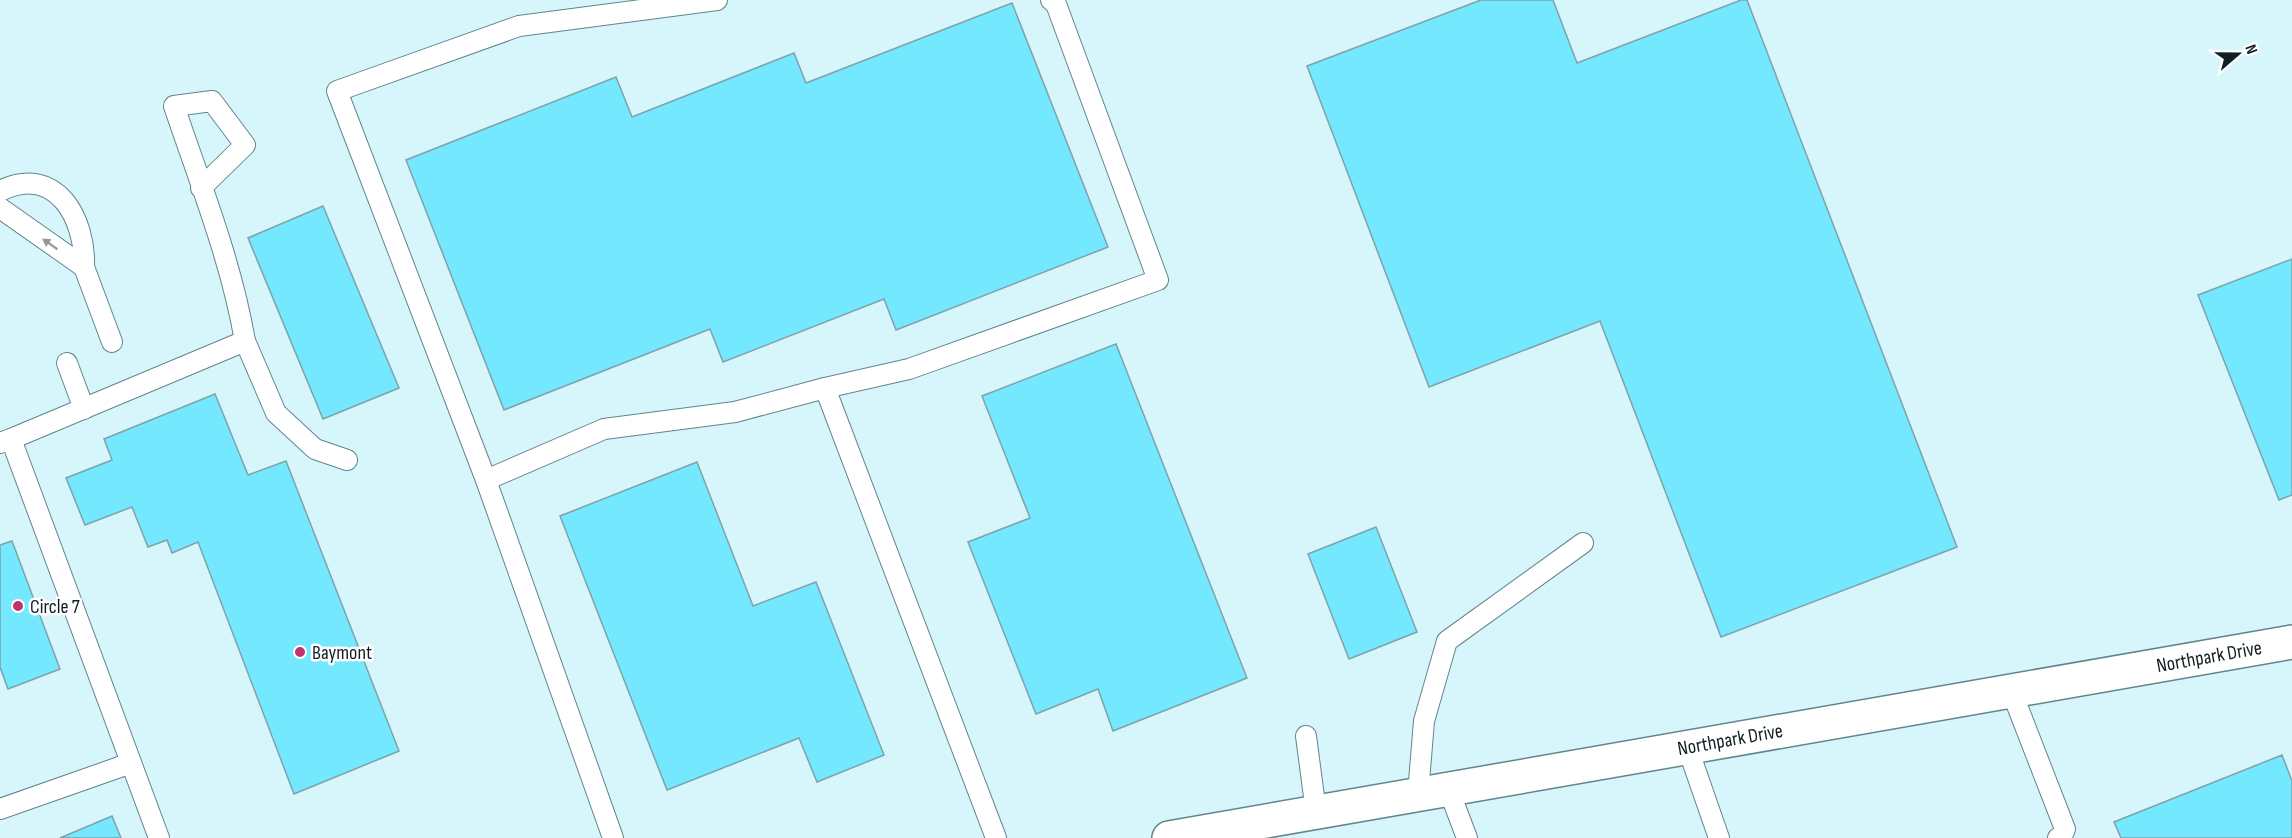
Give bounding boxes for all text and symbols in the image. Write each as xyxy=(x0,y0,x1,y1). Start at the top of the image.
north arrow xyxy=(2208,24,2268,84)
text: N xyxy=(2240,42,2261,57)
one-way arrow xyxy=(42,239,58,250)
place label: Circle 7 xyxy=(30,595,80,619)
marker: Circle 7 xyxy=(11,599,25,613)
street label: Northpark Drive xyxy=(2155,636,2264,678)
place label: Baymont xyxy=(312,641,372,665)
marker: Baymont xyxy=(293,645,307,659)
street label: Northpark Drive xyxy=(1676,719,1785,761)

